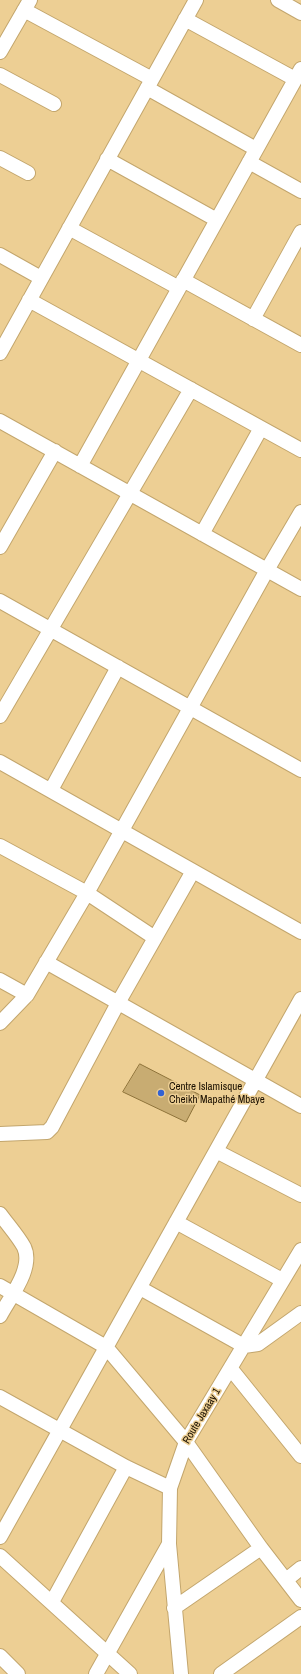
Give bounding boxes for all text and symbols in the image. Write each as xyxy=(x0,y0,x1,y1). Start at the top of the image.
place label: Centre Islamisque Cheikh Mapathé Mbaye xyxy=(169,1080,265,1106)
marker: Centre Islamisque Cheikh Mapathé Mbaye xyxy=(156,1088,166,1098)
street label: Route Jaxaay 1 xyxy=(180,1386,224,1446)

